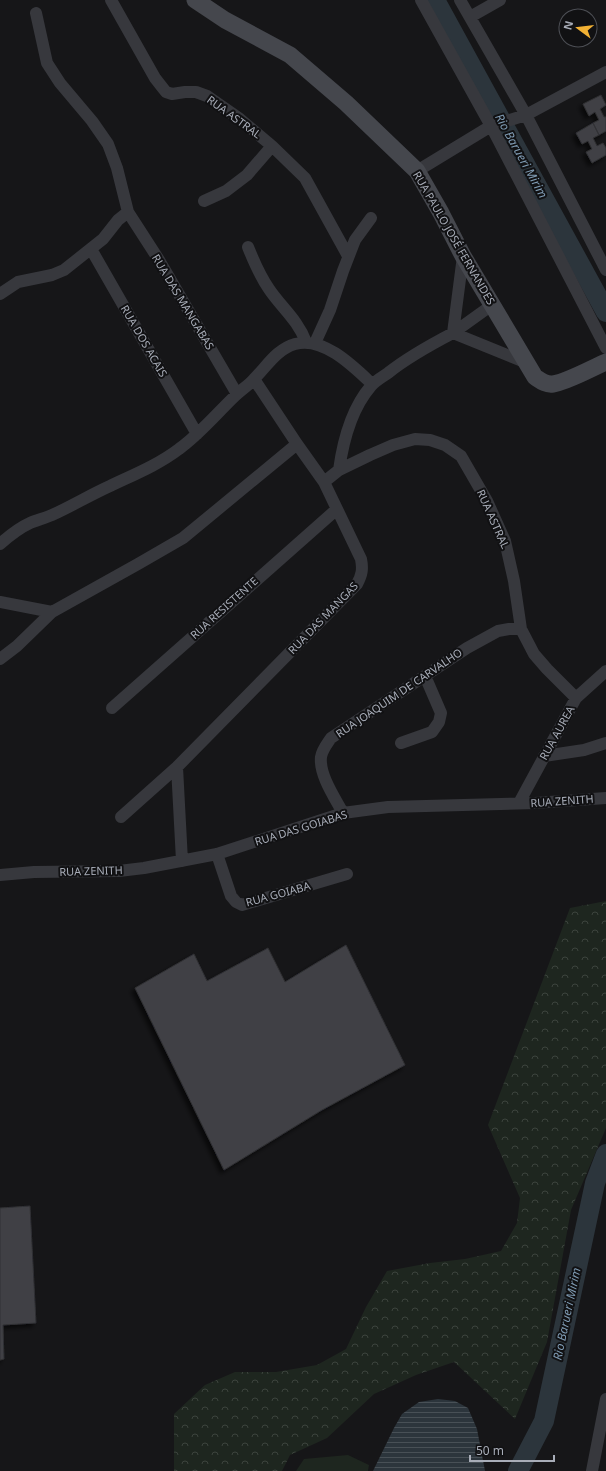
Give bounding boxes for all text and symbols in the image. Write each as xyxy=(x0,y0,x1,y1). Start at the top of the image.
north arrow xyxy=(558,8,598,48)
text: N xyxy=(559,19,576,32)
street label: RUA ASTRAL xyxy=(204,92,265,141)
water label: Rio Barueri Mirim xyxy=(491,110,552,201)
street label: RUA PAULO JOSÉ FERNANDES xyxy=(410,168,499,307)
street label: RUA DAS MANGABAS xyxy=(149,251,218,352)
street label: RUA DOS ACAIS xyxy=(118,302,171,379)
street label: RUA ASTRAL xyxy=(474,487,513,551)
street label: RUA RESISTENTE xyxy=(187,573,261,642)
street label: RUA DAS MANGAS xyxy=(284,578,361,657)
street label: RUA JOAQUIM DE CARVALHO xyxy=(333,645,465,741)
street label: RUA AUREA xyxy=(536,702,578,763)
street label: RUA ZENITH xyxy=(530,791,594,810)
street label: RUA DAS GOIABAS xyxy=(253,806,349,849)
street label: RUA ZENITH xyxy=(59,862,123,879)
street label: RUA GOIABA xyxy=(244,877,313,909)
water label: Rio Barueri Mirim xyxy=(548,1266,585,1362)
scale bar xyxy=(470,1437,554,1463)
text: 50 m xyxy=(476,1442,504,1459)

